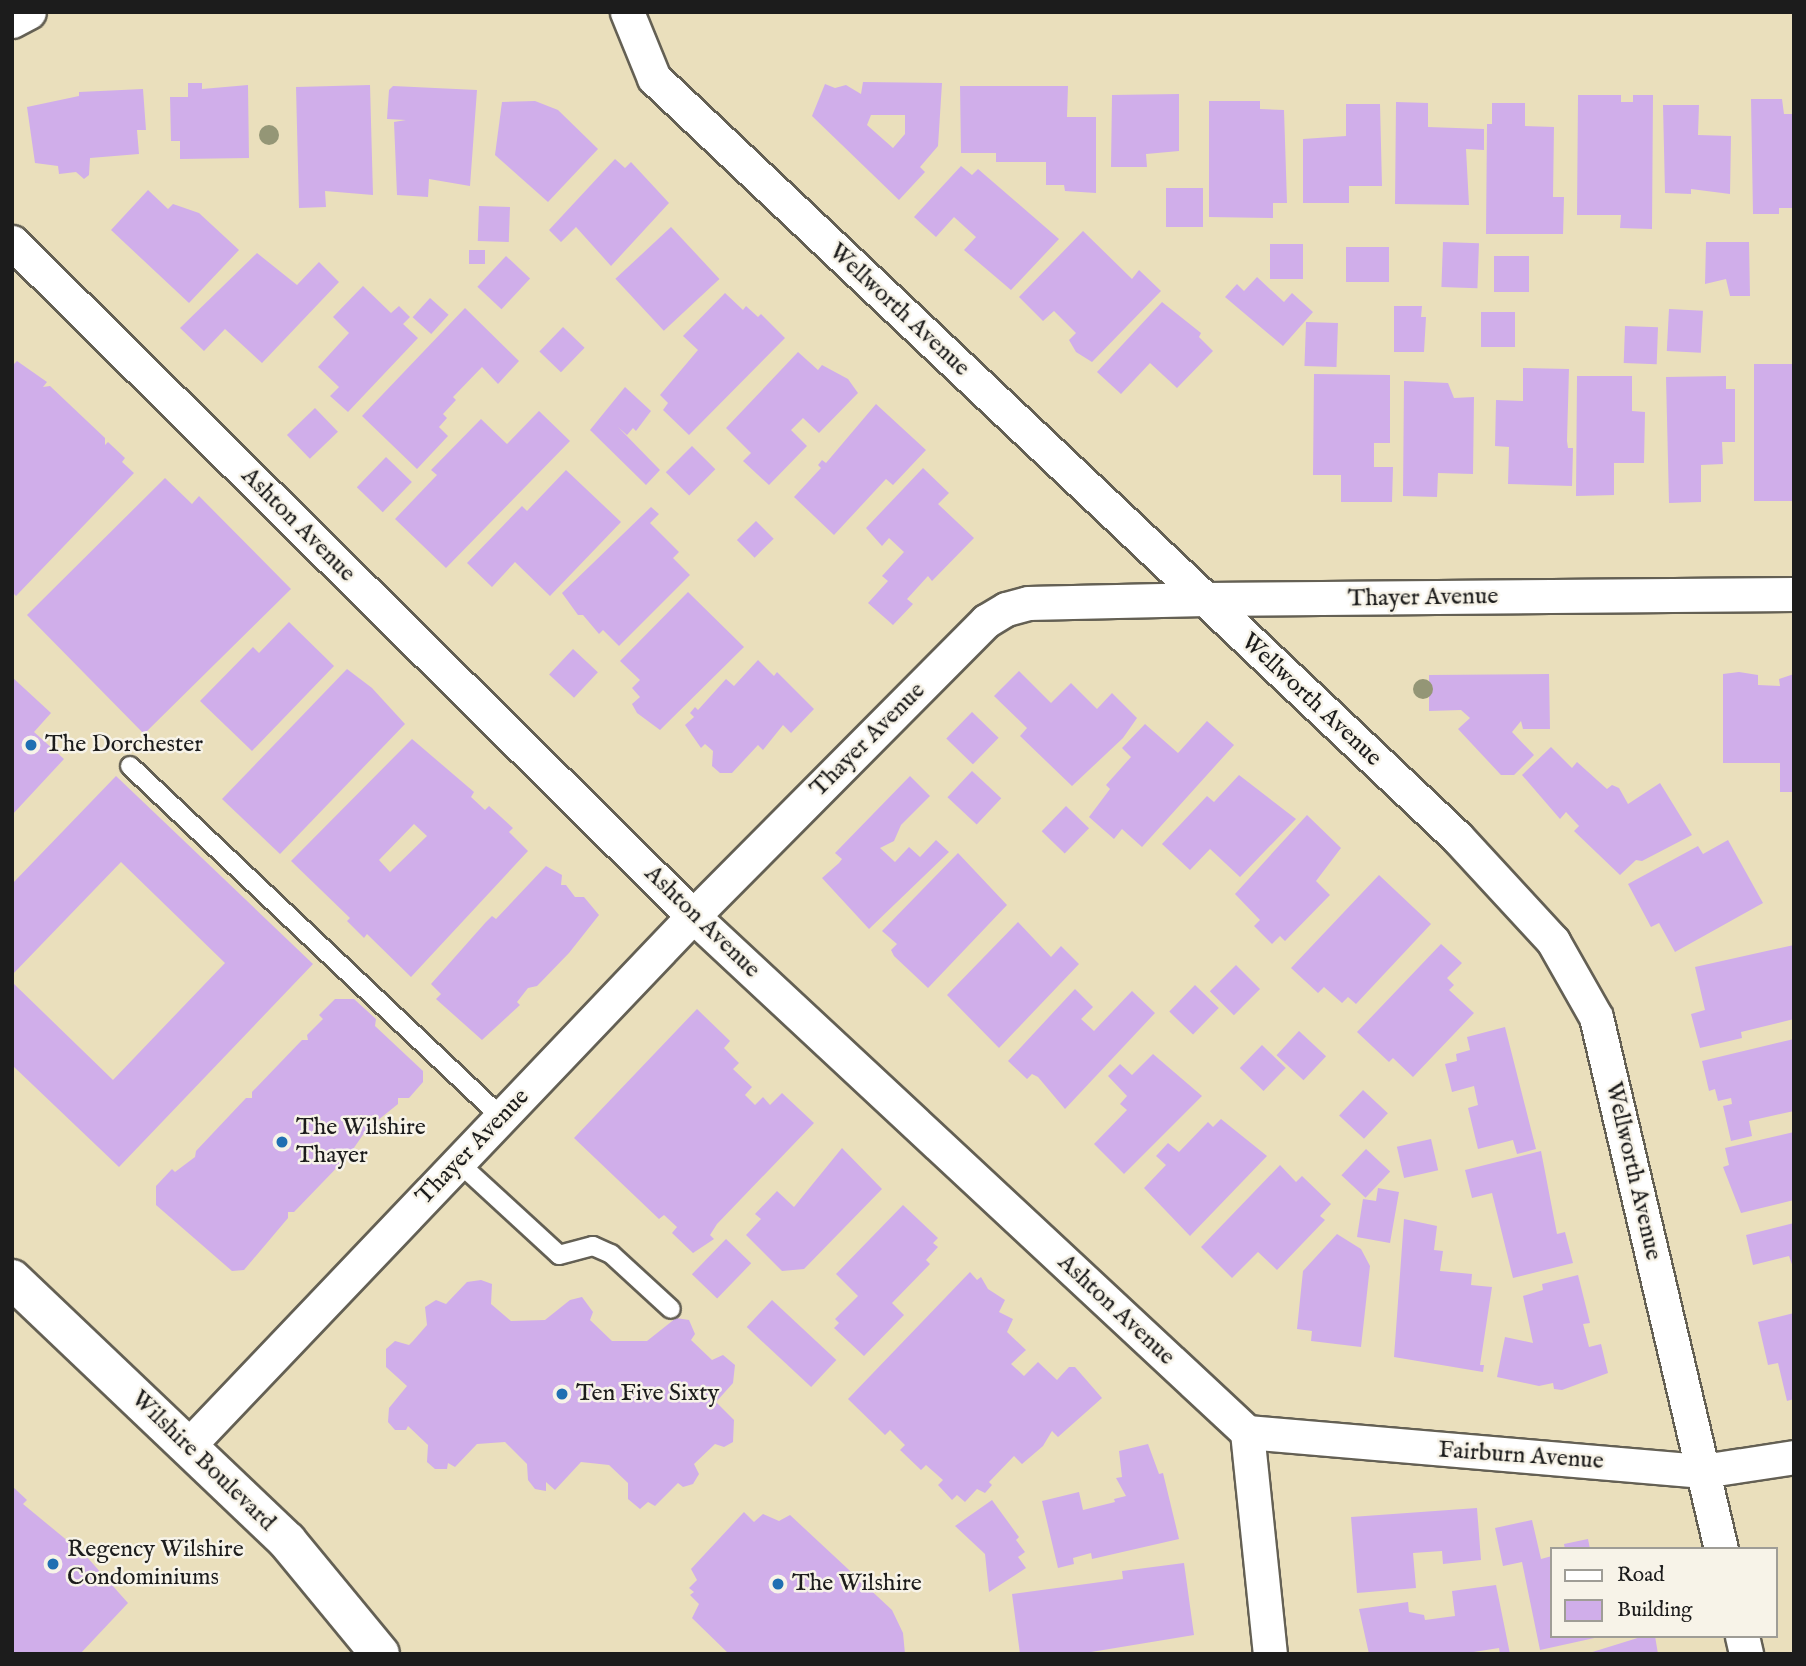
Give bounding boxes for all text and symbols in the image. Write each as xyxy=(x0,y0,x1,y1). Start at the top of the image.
street label: Wellworth Avenue xyxy=(823,237,975,383)
street label: Ashton Avenue xyxy=(235,462,361,588)
street label: Thayer Avenue xyxy=(1348,582,1498,614)
street label: Wellworth Avenue xyxy=(1235,627,1387,773)
street label: Thayer Avenue xyxy=(805,677,931,803)
place label: The Dorchester xyxy=(45,731,203,759)
marker: The Dorchester xyxy=(23,737,39,753)
street label: Ashton Avenue xyxy=(638,860,766,984)
street label: Wellworth Avenue xyxy=(1598,1079,1668,1263)
street label: Thayer Avenue xyxy=(410,1083,536,1211)
place label: The Wilshire Thayer xyxy=(296,1114,426,1170)
marker: The Wilshire Thayer xyxy=(274,1134,290,1150)
street label: Ashton Avenue xyxy=(1051,1248,1181,1372)
place label: Ten Five Sixty xyxy=(576,1380,719,1408)
street label: Wilshire Boulevard xyxy=(125,1385,281,1537)
marker: Ten Five Sixty xyxy=(554,1386,570,1402)
street label: Fairburn Avenue xyxy=(1437,1436,1605,1476)
place label: Regency Wilshire Condominiums xyxy=(67,1536,244,1592)
legend xyxy=(1550,1547,1778,1638)
marker: Regency Wilshire Condominiums xyxy=(45,1556,61,1572)
text: Road xyxy=(1617,1562,1664,1589)
place label: The Wilshire xyxy=(792,1570,922,1598)
marker: The Wilshire xyxy=(770,1576,786,1592)
text: Building xyxy=(1617,1597,1692,1624)

